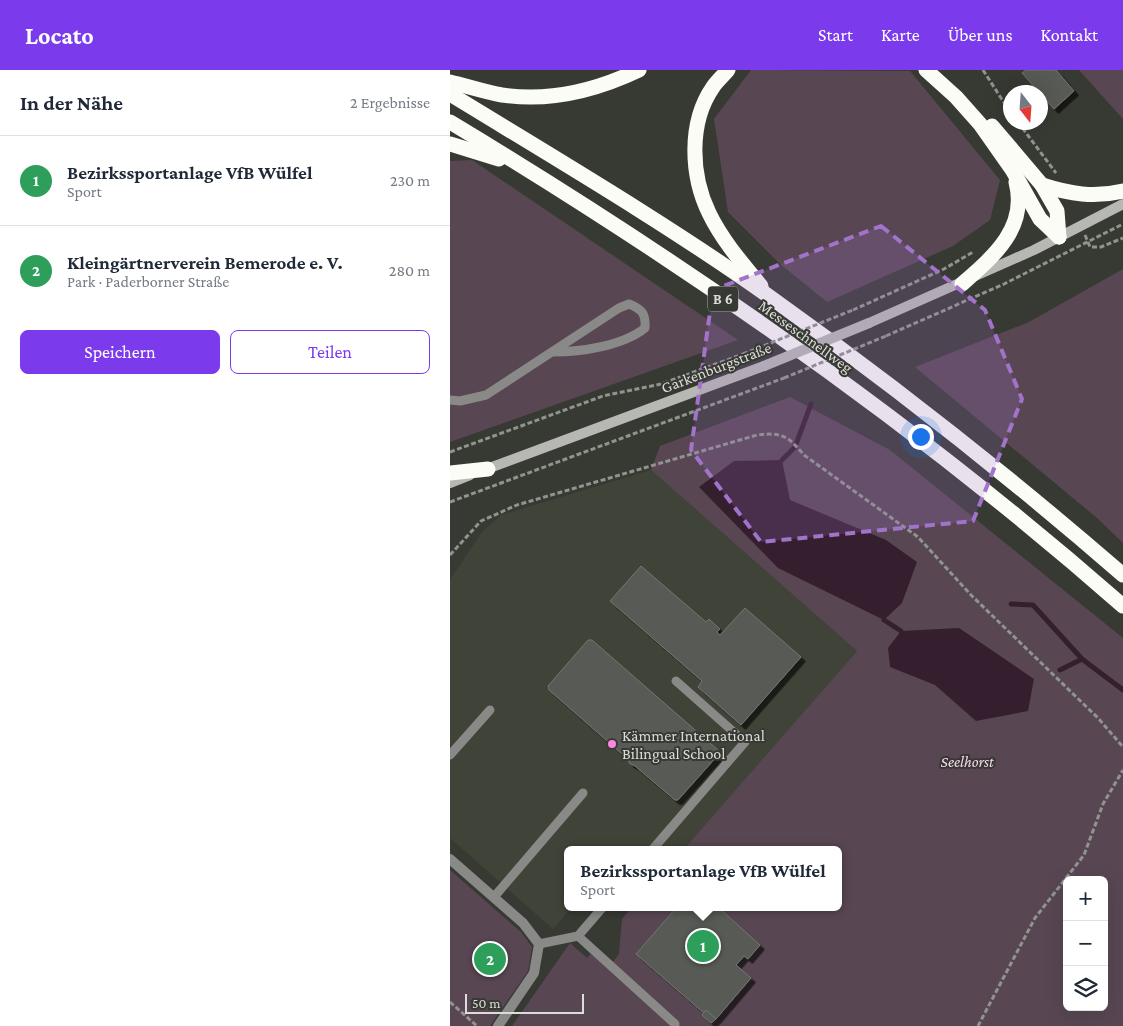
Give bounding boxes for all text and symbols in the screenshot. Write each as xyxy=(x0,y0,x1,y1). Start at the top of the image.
text: Locato xyxy=(25,22,94,49)
text: Start xyxy=(818,25,853,45)
text: Karte xyxy=(881,25,920,45)
text: Über uns xyxy=(948,25,1013,45)
text: Kontakt xyxy=(1041,25,1098,45)
north arrow xyxy=(1003,85,1048,130)
text: In der Nähe xyxy=(20,91,123,115)
text: 2 Ergebnisse xyxy=(350,94,430,111)
text: Bezirkssportanlage VfB Wülfel xyxy=(67,162,312,183)
text: 1 xyxy=(33,172,39,189)
text: 230 m xyxy=(390,172,430,189)
text: Sport xyxy=(67,183,102,200)
text: Kleingärtnerverein Bemerode e. V. xyxy=(67,252,343,273)
text: 2 xyxy=(32,262,40,279)
text: 280 m xyxy=(389,262,430,279)
text: Park · Paderborner Straße xyxy=(67,273,229,290)
road number: B 6 xyxy=(708,286,738,312)
street label: Messeschnellweg xyxy=(755,297,856,377)
button: Speichern xyxy=(20,330,220,374)
button: Teilen xyxy=(230,330,430,374)
street label: Garkenburgstraße xyxy=(659,339,774,397)
your location xyxy=(908,424,934,450)
place label: Kämmer International Bilingual School xyxy=(622,727,765,763)
marker: Kämmer International Bilingual School xyxy=(606,738,618,750)
park label: Seelhorst xyxy=(940,753,994,770)
popup xyxy=(564,846,842,911)
text: Bezirkssportanlage VfB Wülfel xyxy=(580,860,826,881)
map controls xyxy=(1063,876,1108,1011)
button: + xyxy=(1063,876,1108,921)
text: Sport xyxy=(580,881,615,898)
button: − xyxy=(1063,921,1108,966)
pin: 1 xyxy=(687,927,719,965)
pin: 2 xyxy=(474,940,506,978)
button: layers xyxy=(1063,966,1108,1011)
scale bar xyxy=(465,991,584,1014)
text: 50 m xyxy=(472,995,500,1011)

